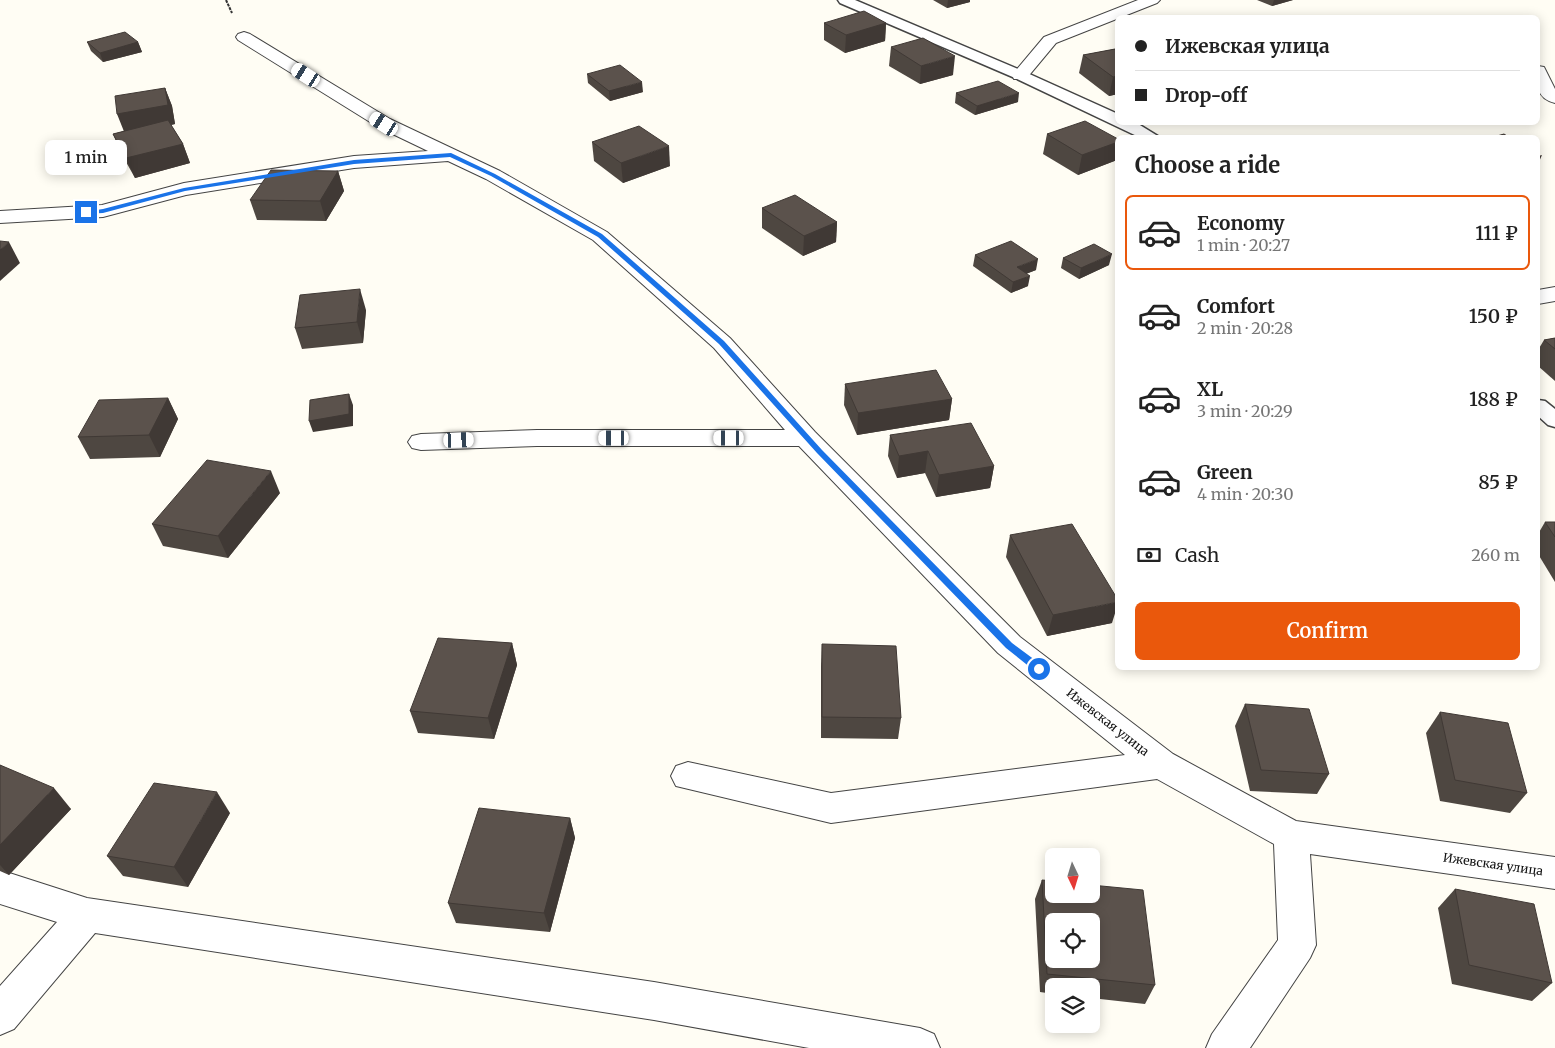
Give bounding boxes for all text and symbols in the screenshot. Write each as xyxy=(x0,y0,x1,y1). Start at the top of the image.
text: Ижевская улица xyxy=(1165,34,1330,58)
car xyxy=(289,61,322,89)
text: Drop-off xyxy=(1165,83,1247,107)
car xyxy=(367,110,400,138)
callout: 1 min xyxy=(45,140,127,174)
text: 1 min xyxy=(64,147,108,167)
text: Choose a ride xyxy=(1135,151,1280,179)
route end xyxy=(75,201,97,223)
icon: car xyxy=(1137,210,1182,255)
text: Economy xyxy=(1197,211,1285,235)
text: 111 ₽ xyxy=(1475,221,1518,245)
text: 1 min · 20:27 xyxy=(1197,235,1290,255)
icon: car xyxy=(1137,293,1182,338)
text: Comfort xyxy=(1197,294,1275,318)
text: 150 ₽ xyxy=(1469,304,1518,328)
text: 2 min · 20:28 xyxy=(1197,318,1293,338)
icon: car xyxy=(1137,376,1182,421)
text: XL xyxy=(1197,377,1223,401)
text: 188 ₽ xyxy=(1469,387,1518,411)
text: 3 min · 20:29 xyxy=(1197,401,1293,421)
car xyxy=(599,431,629,446)
car xyxy=(714,431,744,446)
car xyxy=(443,432,474,448)
icon: car xyxy=(1137,459,1182,504)
text: Green xyxy=(1197,460,1253,484)
text: 85 ₽ xyxy=(1478,470,1518,494)
text: 4 min · 20:30 xyxy=(1197,484,1294,504)
icon: cash xyxy=(1135,541,1163,569)
text: Cash xyxy=(1175,543,1219,567)
text: 260 m xyxy=(1471,545,1520,565)
button: Confirm xyxy=(1135,602,1520,660)
route start xyxy=(1028,658,1050,680)
street label: Ижевская улица xyxy=(1064,685,1153,759)
north arrow xyxy=(1045,848,1100,902)
map controls xyxy=(1045,848,1100,1033)
street label: Ижевская улица xyxy=(1442,850,1544,879)
button: locate xyxy=(1045,913,1100,968)
button: layers xyxy=(1045,978,1100,1033)

